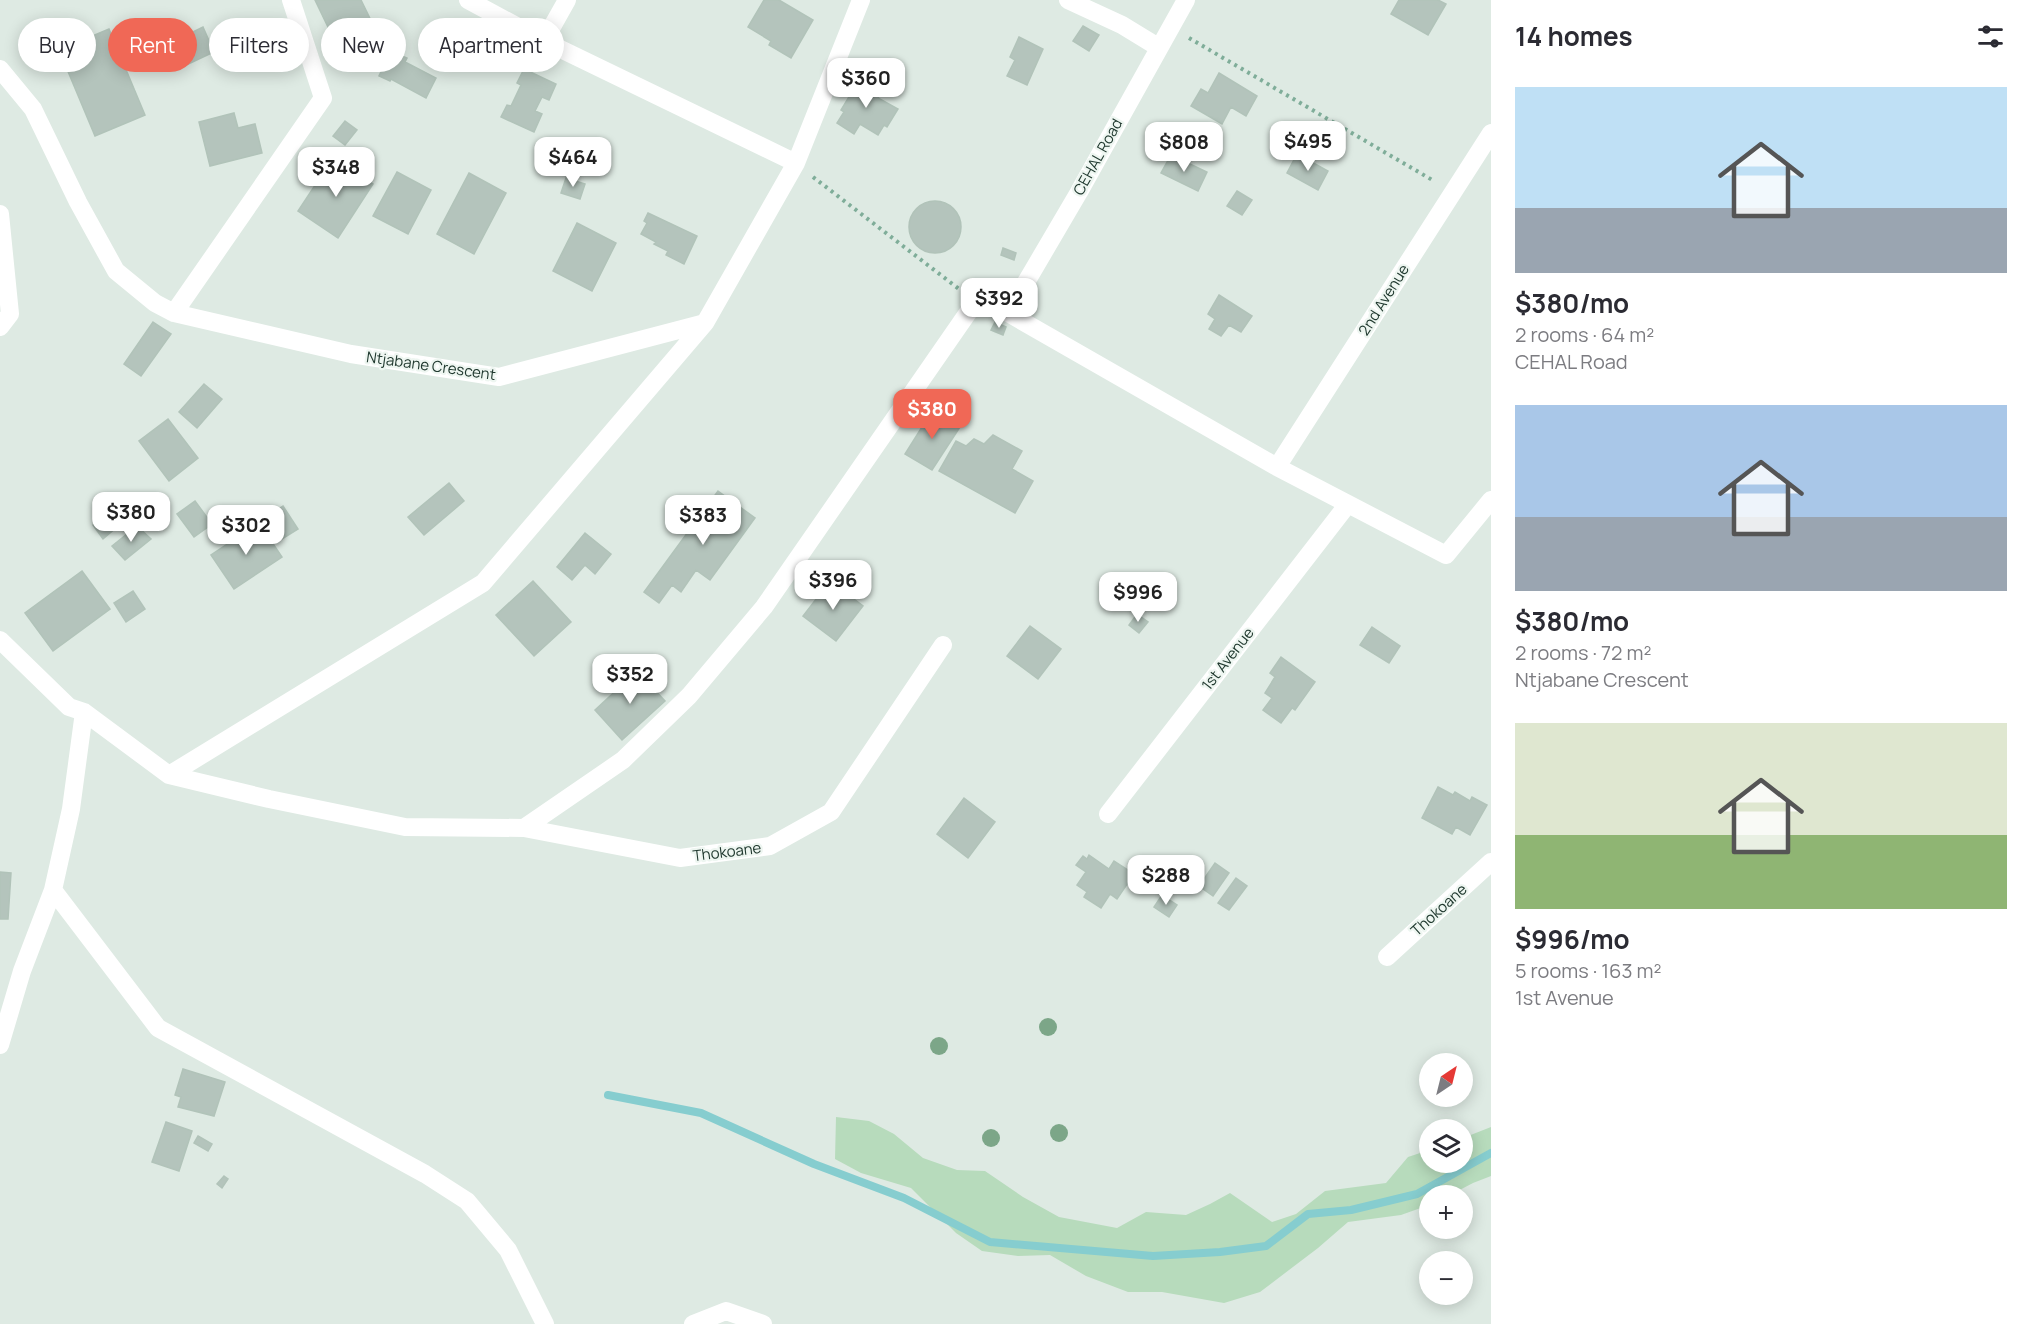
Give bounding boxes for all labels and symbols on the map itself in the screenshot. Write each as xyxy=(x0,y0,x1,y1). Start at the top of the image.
pin: $360 xyxy=(830,58,902,109)
street label: CEHAL Road xyxy=(1068,115,1127,199)
pin: $495 xyxy=(1272,121,1344,172)
pin: $808 xyxy=(1148,122,1220,173)
pin: $464 xyxy=(537,137,609,188)
pin: $348 xyxy=(300,147,372,198)
street label: 2nd Avenue xyxy=(1353,260,1414,339)
pin: $392 xyxy=(963,278,1035,329)
street label: Ntjabane Crescent xyxy=(365,346,497,385)
pin: $380 xyxy=(896,389,968,440)
pin: $380 xyxy=(95,492,167,543)
pin: $383 xyxy=(667,495,739,546)
pin: $302 xyxy=(210,505,282,556)
pin: $396 xyxy=(797,560,869,611)
pin: $996 xyxy=(1102,572,1174,623)
street label: 1st Avenue xyxy=(1197,623,1259,694)
pin: $352 xyxy=(594,654,666,705)
street label: Thokoane xyxy=(691,837,763,866)
pin: $288 xyxy=(1130,855,1202,906)
street label: Thokoane xyxy=(1406,879,1471,940)
north arrow xyxy=(1419,1053,1473,1107)

